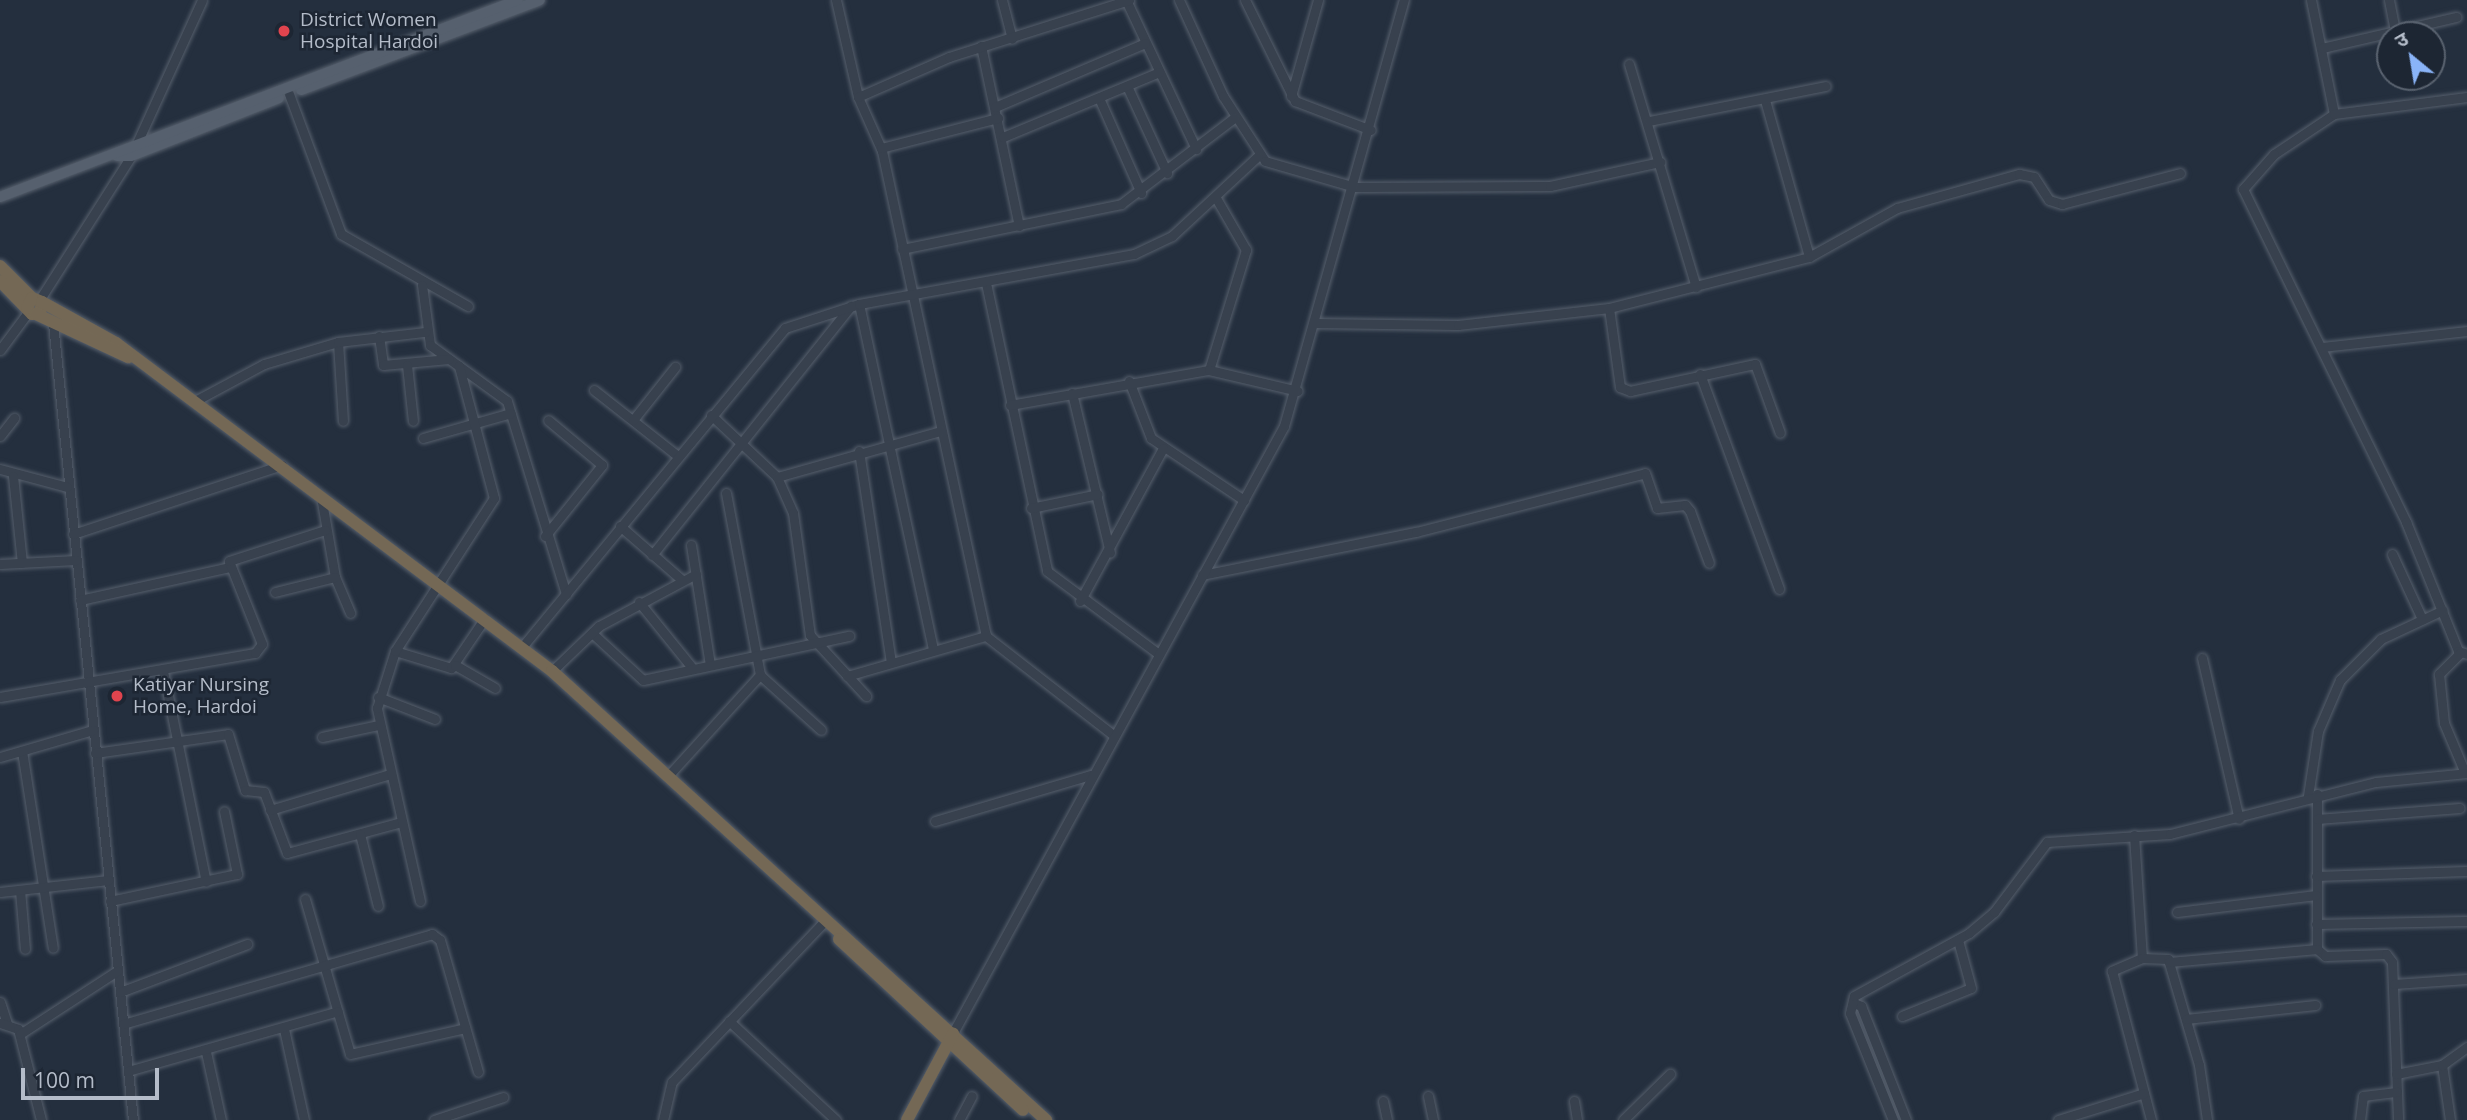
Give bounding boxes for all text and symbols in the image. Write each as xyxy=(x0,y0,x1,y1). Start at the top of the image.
place label: District Women Hospital Hardoi xyxy=(300,9,438,53)
marker: District Women Hospital Hardoi xyxy=(274,21,294,41)
north arrow xyxy=(2376,21,2446,91)
text: उ xyxy=(2390,26,2413,54)
place label: Katiyar Nursing Home, Hardoi xyxy=(133,674,269,718)
marker: Katiyar Nursing Home, Hardoi xyxy=(107,686,127,706)
scale bar xyxy=(24,1054,163,1098)
text: 100 m xyxy=(34,1066,95,1094)

